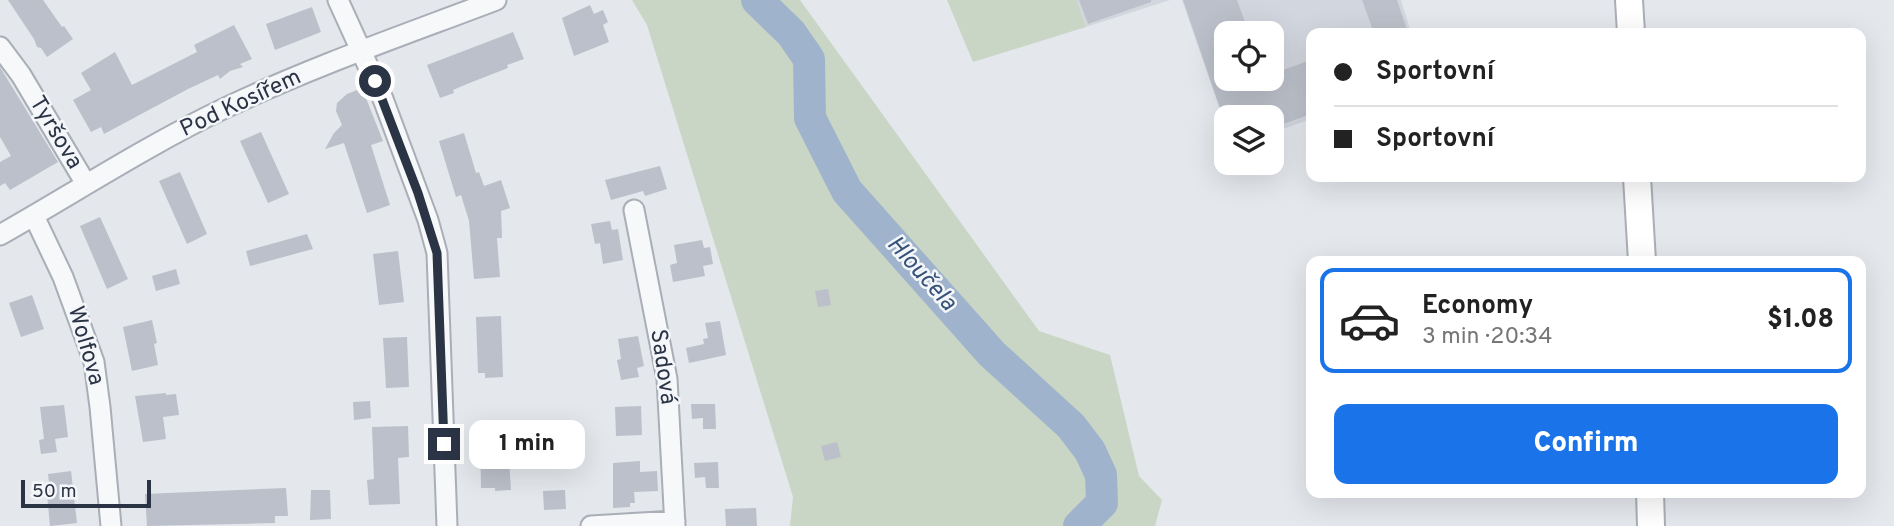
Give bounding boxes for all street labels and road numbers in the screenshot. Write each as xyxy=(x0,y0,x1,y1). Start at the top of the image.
street label: Pod Kosířem xyxy=(176,63,306,145)
street label: Tyršova xyxy=(22,91,88,175)
street label: Wolfova xyxy=(60,303,110,389)
street label: Sadová xyxy=(642,327,682,407)

